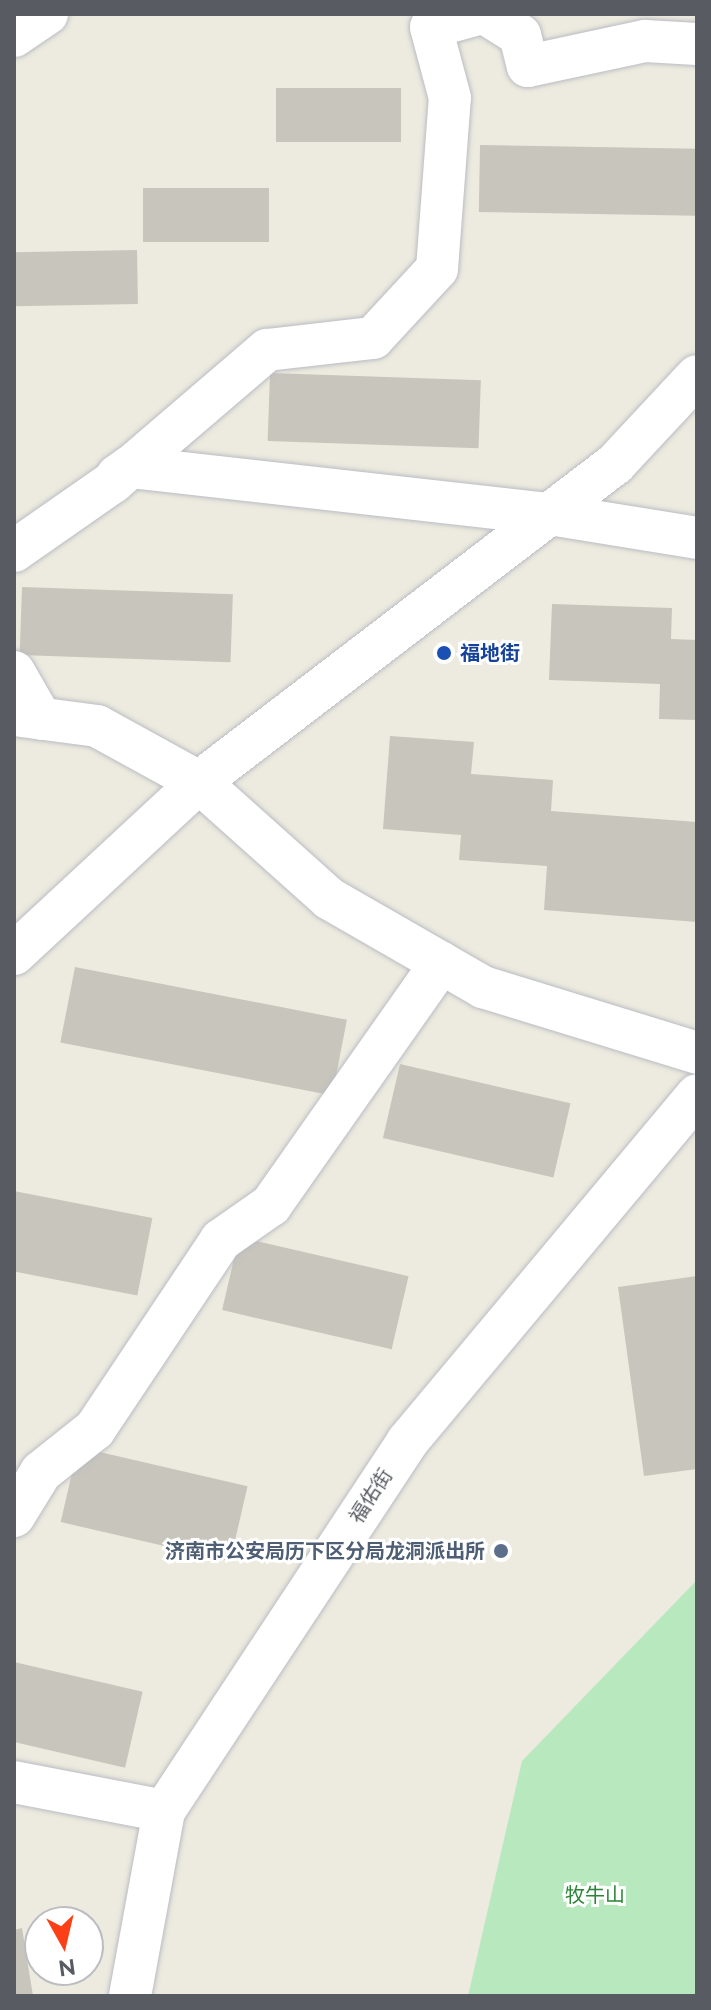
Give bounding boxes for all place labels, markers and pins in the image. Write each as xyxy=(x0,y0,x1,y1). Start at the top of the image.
place label: 福地街 xyxy=(460,641,520,665)
marker: 福地街 xyxy=(435,644,453,662)
place label: 济南市公安局历下区分局龙洞派出所 xyxy=(165,1539,485,1563)
marker: 济南市公安局历下区分局龙洞派出所 xyxy=(492,1542,510,1560)

